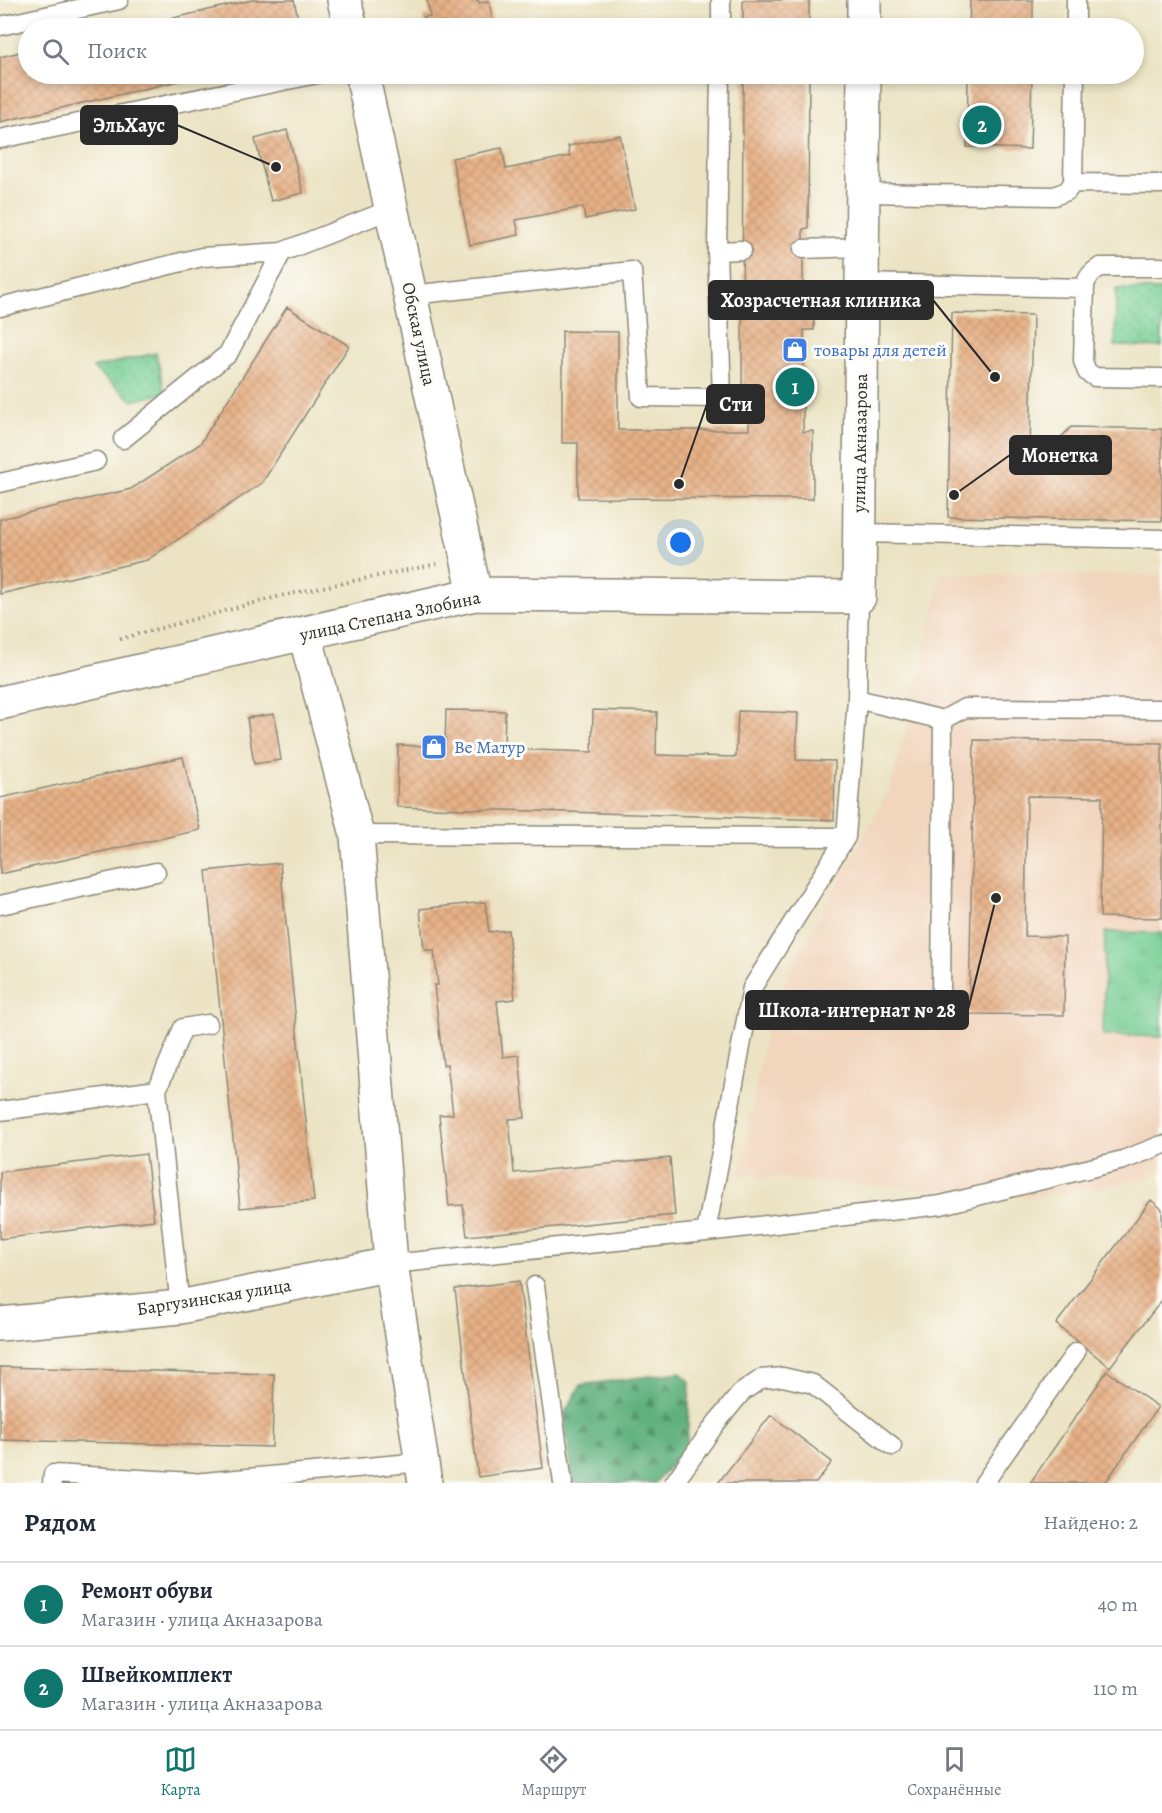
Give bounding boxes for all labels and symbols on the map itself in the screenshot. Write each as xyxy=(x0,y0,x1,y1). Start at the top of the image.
pin: 2 xyxy=(962,102,1002,148)
callout: ЭльХаус xyxy=(81,106,177,144)
text: ЭльХаус xyxy=(93,112,165,139)
street label: Обская улица xyxy=(396,280,442,389)
callout: Хозрасчетная клиника xyxy=(709,281,933,319)
text: Хозрасчетная клиника xyxy=(721,287,922,314)
shop icon: товары для детей xyxy=(780,335,810,365)
place label: товары для детей xyxy=(814,338,947,362)
pin: 1 xyxy=(776,364,814,410)
street label: улица Акназарова xyxy=(847,372,873,514)
callout: Сти xyxy=(707,385,764,423)
text: Сти xyxy=(719,391,753,418)
callout: Монетка xyxy=(1010,436,1111,474)
text: Монетка xyxy=(1022,442,1099,469)
your location xyxy=(666,528,695,557)
street label: улица Степана Злобина xyxy=(296,585,483,647)
shop icon: Be Матур xyxy=(419,732,449,762)
place label: Be Матур xyxy=(454,735,525,759)
callout: Школа-интернат № 28 xyxy=(746,991,968,1029)
text: Школа-интернат № 28 xyxy=(758,997,956,1024)
street label: Баргузинская улица xyxy=(135,1273,294,1321)

